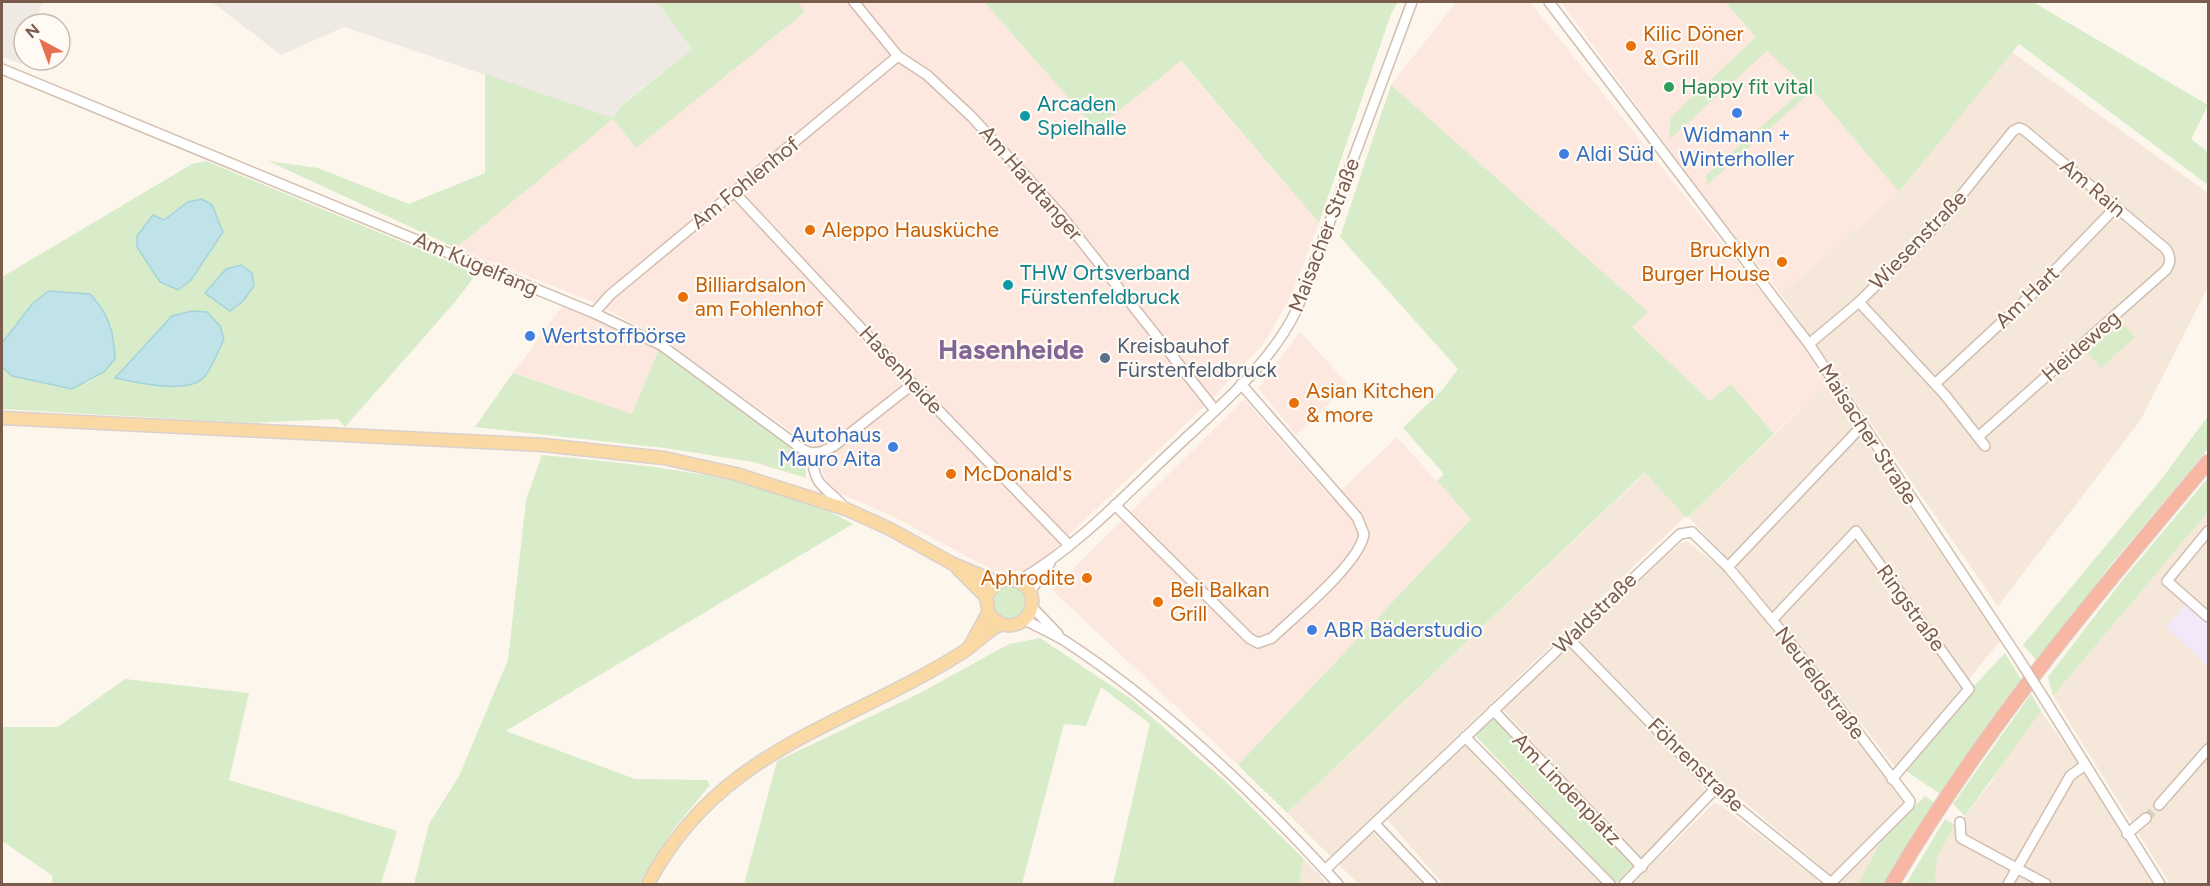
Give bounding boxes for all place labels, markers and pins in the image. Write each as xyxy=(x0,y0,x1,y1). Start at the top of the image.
place label: Kilic Döner & Grill xyxy=(1643,21,1744,70)
marker: Kilic Döner & Grill xyxy=(1624,39,1638,53)
place label: Happy fit vital xyxy=(1681,74,1813,99)
marker: Happy fit vital xyxy=(1662,80,1676,94)
place label: Arcaden Spielhalle xyxy=(1037,91,1126,140)
marker: Widmann + Winterholler xyxy=(1730,106,1744,120)
marker: Arcaden Spielhalle xyxy=(1018,109,1032,123)
place label: Widmann + Winterholler xyxy=(1680,122,1794,171)
place label: Aldi Süd xyxy=(1576,141,1654,166)
marker: Aldi Süd xyxy=(1557,147,1571,161)
place label: Aleppo Hausküche xyxy=(822,217,999,242)
marker: Aleppo Hausküche xyxy=(803,223,817,237)
place label: Brucklyn Burger House xyxy=(1641,237,1770,286)
marker: Brucklyn Burger House xyxy=(1775,255,1789,269)
place label: THW Ortsverband Fürstenfeldbruck xyxy=(1020,260,1190,309)
place label: Billiardsalon am Fohlenhof xyxy=(695,272,824,321)
marker: THW Ortsverband Fürstenfeldbruck xyxy=(1001,278,1015,292)
marker: Billiardsalon am Fohlenhof xyxy=(676,290,690,304)
place label: Wertstoffbörse xyxy=(542,323,686,348)
marker: Wertstoffbörse xyxy=(523,329,537,343)
place label: Kreisbauhof Fürstenfeldbruck xyxy=(1117,333,1277,382)
marker: Kreisbauhof Fürstenfeldbruck xyxy=(1098,351,1112,365)
place label: Asian Kitchen & more xyxy=(1306,378,1434,427)
marker: Asian Kitchen & more xyxy=(1287,396,1301,410)
place label: Autohaus Mauro Aita xyxy=(779,422,881,471)
marker: Autohaus Mauro Aita xyxy=(886,440,900,454)
place label: McDonald's xyxy=(963,461,1072,486)
marker: McDonald's xyxy=(944,467,958,481)
place label: Aphrodite xyxy=(981,565,1075,590)
marker: Aphrodite xyxy=(1080,571,1094,585)
place label: Beli Balkan Grill xyxy=(1170,577,1270,626)
marker: Beli Balkan Grill xyxy=(1151,595,1165,609)
place label: ABR Bäderstudio xyxy=(1324,617,1483,642)
marker: ABR Bäderstudio xyxy=(1305,623,1319,637)

